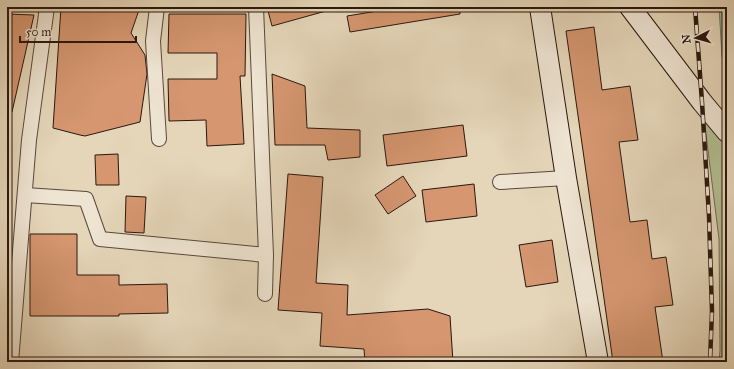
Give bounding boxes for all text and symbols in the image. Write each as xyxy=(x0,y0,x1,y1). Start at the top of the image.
scale bar xyxy=(20,18,136,44)
north arrow xyxy=(676,18,716,58)
text: 50 m xyxy=(26,25,51,39)
text: N xyxy=(680,33,694,44)

